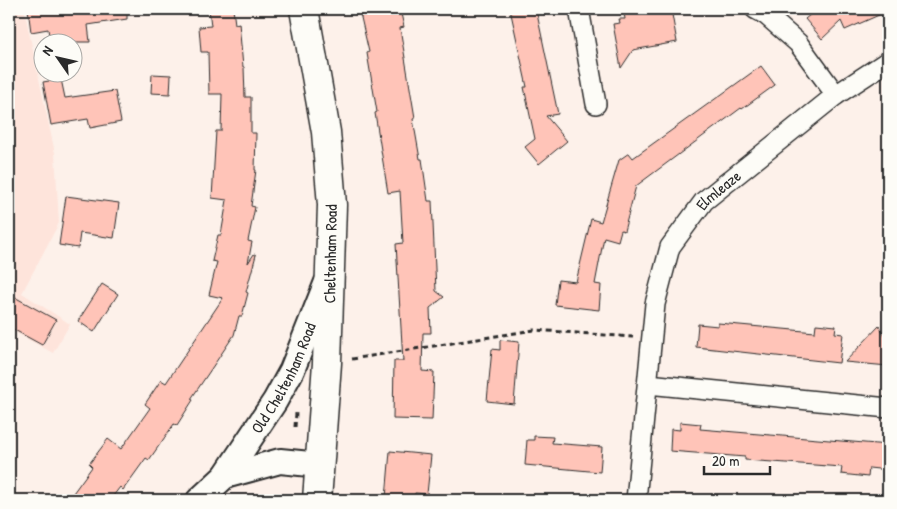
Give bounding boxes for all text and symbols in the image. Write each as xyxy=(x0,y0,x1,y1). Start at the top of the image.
north arrow xyxy=(32,32,82,82)
text: N xyxy=(37,42,57,59)
street label: Elmleaze xyxy=(690,164,746,214)
street label: Cheltenham Road xyxy=(318,204,342,304)
street label: Old Cheltenham Road xyxy=(246,319,321,438)
scale bar xyxy=(704,444,771,476)
text: 20 m xyxy=(712,450,739,471)

